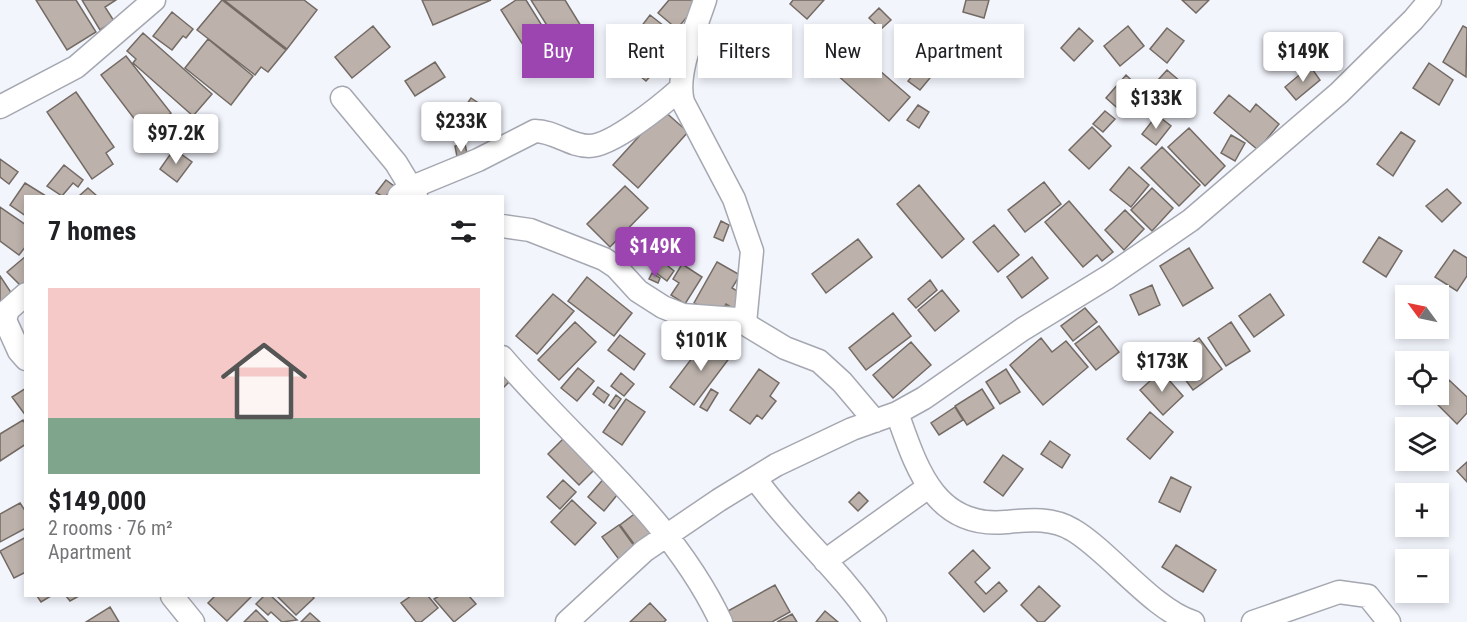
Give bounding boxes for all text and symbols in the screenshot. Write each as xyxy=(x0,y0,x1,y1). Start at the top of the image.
chip: Buy xyxy=(522,24,594,78)
chip: Rent xyxy=(606,24,686,78)
chip: Filters xyxy=(698,24,792,78)
chip: New xyxy=(804,24,882,78)
chip: Apartment xyxy=(894,24,1024,78)
pin: $149K xyxy=(1261,32,1345,83)
text: $149K xyxy=(1277,39,1329,63)
pin: $133K xyxy=(1114,79,1198,130)
text: $133K xyxy=(1130,86,1182,110)
pin: $233K xyxy=(419,102,503,153)
text: $233K xyxy=(435,109,487,133)
pin: $97.2K xyxy=(127,114,225,165)
text: $97.2K xyxy=(147,121,205,145)
icon: filters xyxy=(447,215,480,248)
text: 7 homes xyxy=(48,216,136,246)
pin: $149K xyxy=(613,227,697,278)
text: $149K xyxy=(629,234,681,258)
north arrow xyxy=(1395,285,1449,339)
map controls xyxy=(1395,285,1449,603)
pin: $101K xyxy=(659,321,743,372)
icon: home xyxy=(210,327,318,435)
text: $101K xyxy=(675,328,727,352)
pin: $173K xyxy=(1120,342,1204,393)
text: $173K xyxy=(1136,349,1188,373)
button: locate xyxy=(1395,351,1449,405)
button: layers xyxy=(1395,417,1449,471)
button: + xyxy=(1395,483,1449,537)
text: $149,000 xyxy=(48,486,146,516)
text: 2 rooms · 76 m² xyxy=(48,516,173,540)
text: Apartment xyxy=(48,540,132,564)
button: − xyxy=(1395,549,1449,603)

